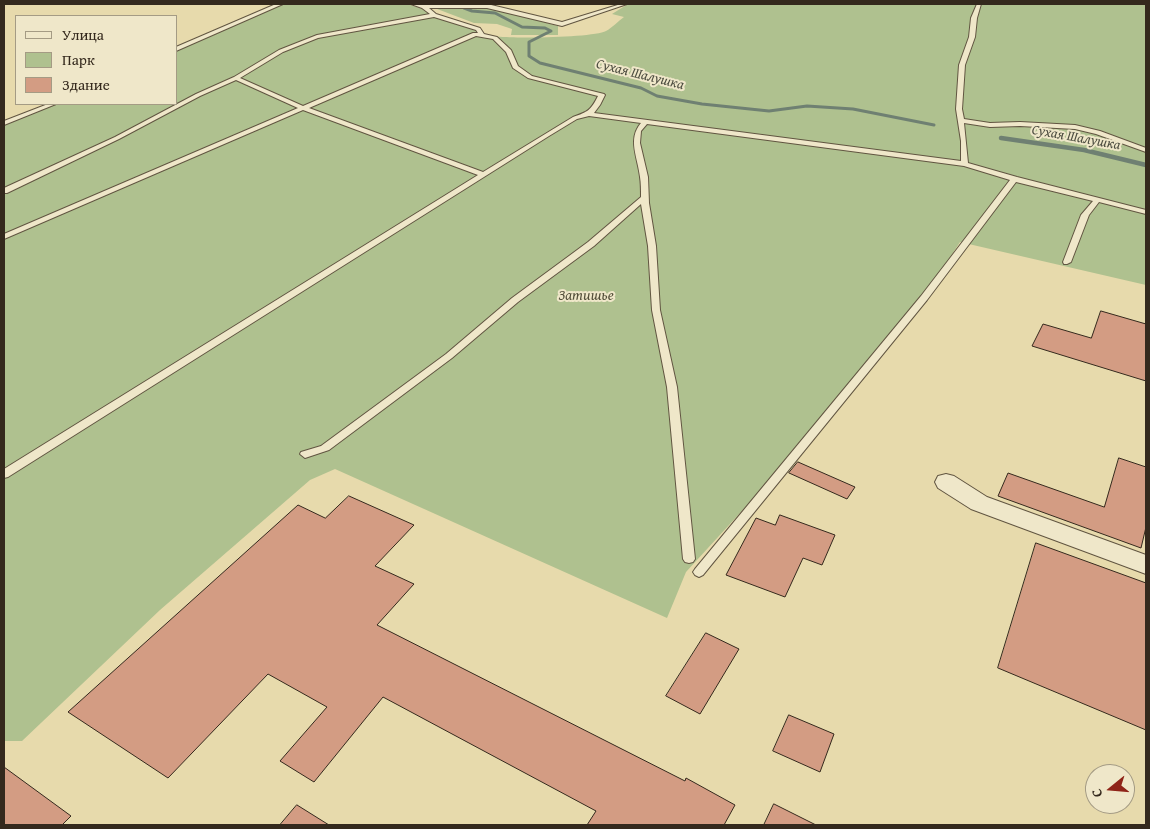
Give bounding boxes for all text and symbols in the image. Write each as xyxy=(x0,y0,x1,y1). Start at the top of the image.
legend xyxy=(15,15,178,105)
text: Улица xyxy=(62,24,104,45)
text: Парк xyxy=(62,49,95,70)
water label: Сухая Шалушка xyxy=(594,56,686,94)
text: Здание xyxy=(62,74,110,95)
water label: Сухая Шалушка xyxy=(1030,122,1122,154)
park label: Затишье xyxy=(558,287,614,305)
north arrow xyxy=(1085,764,1135,814)
text: С xyxy=(1086,786,1107,800)

